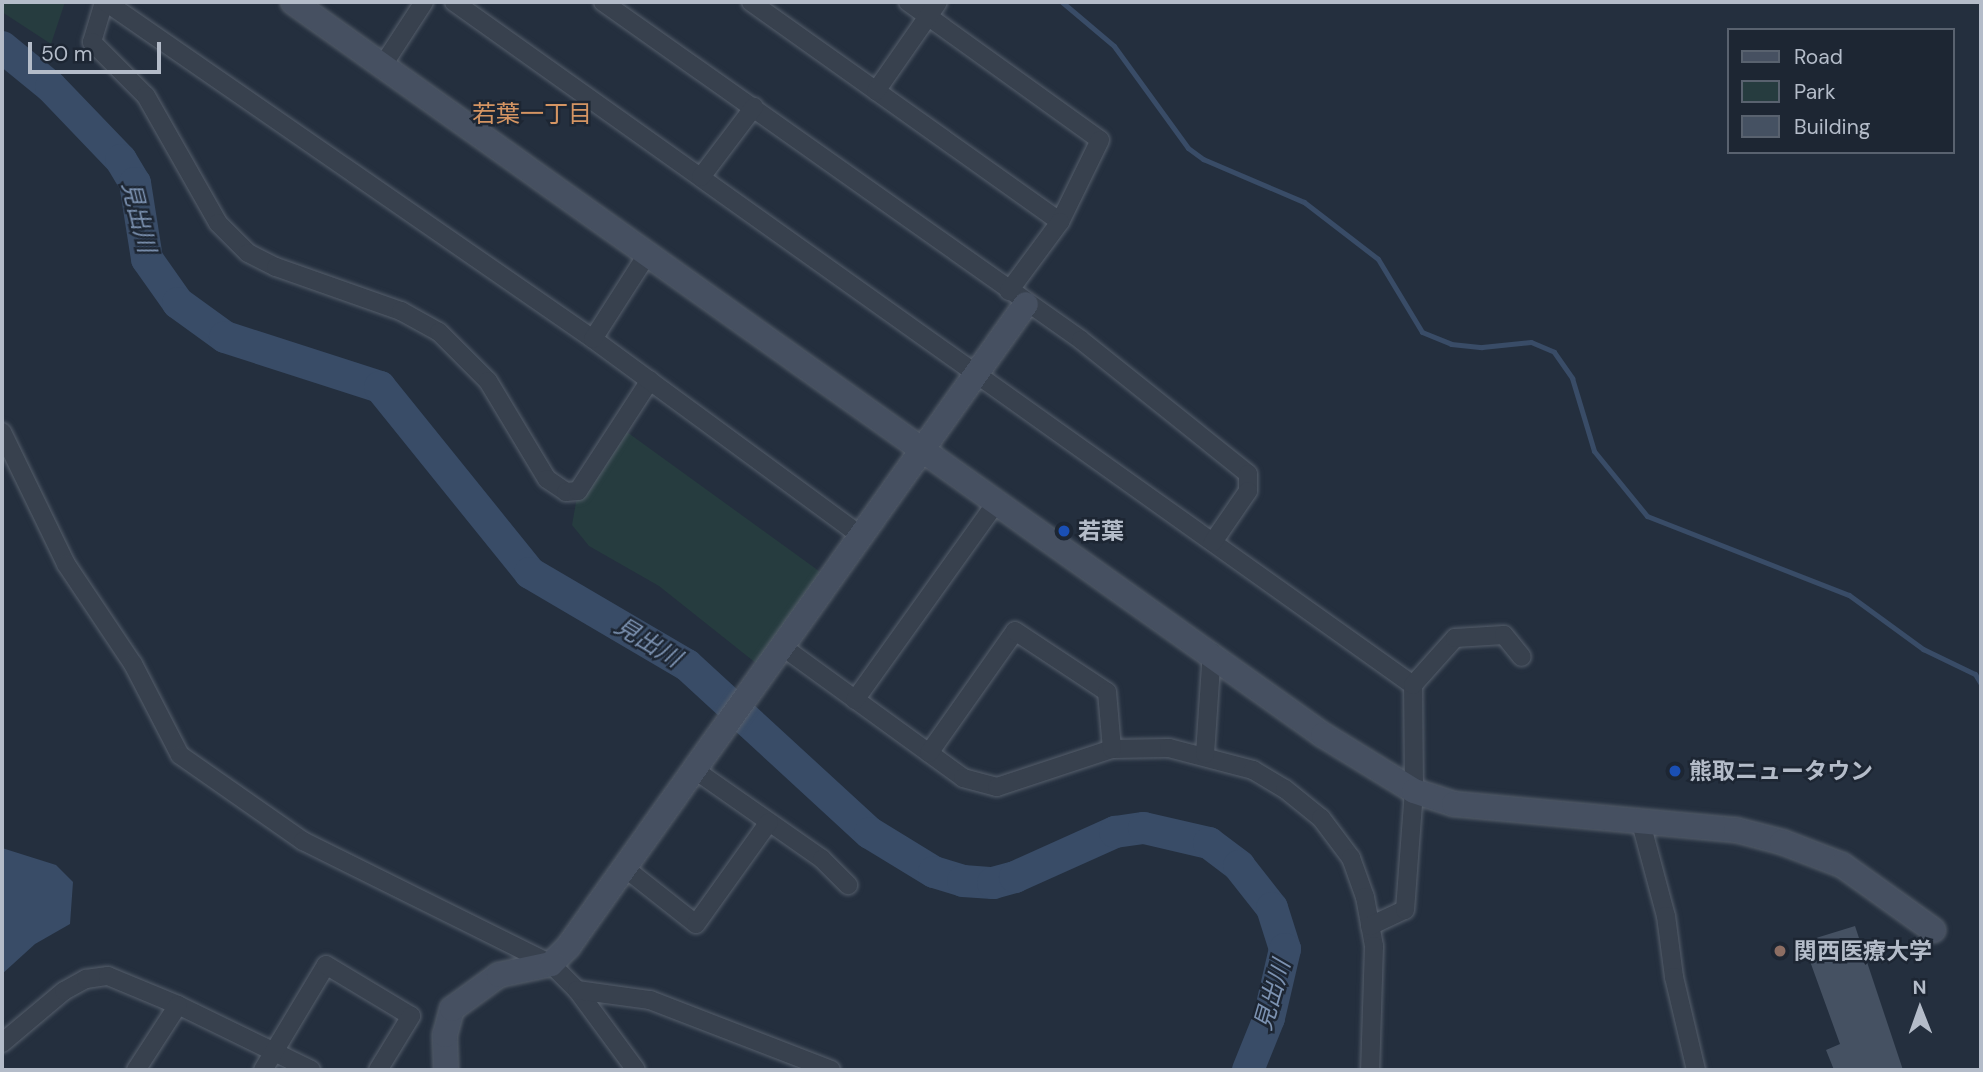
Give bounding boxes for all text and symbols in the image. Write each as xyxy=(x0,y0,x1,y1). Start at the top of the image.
scale bar xyxy=(32,28,164,72)
legend xyxy=(1728,28,1955,154)
text: 50 m xyxy=(41,40,92,68)
text: Road xyxy=(1794,43,1843,71)
text: Park xyxy=(1794,78,1835,106)
district label: 若葉一丁目 xyxy=(472,100,592,128)
text: Building xyxy=(1794,113,1870,141)
water label: 見出川 xyxy=(116,179,162,255)
place label: 若葉 xyxy=(1078,517,1124,545)
marker: 若葉 xyxy=(1056,523,1072,539)
water label: 見出川 xyxy=(610,611,686,673)
place label: 熊取ニュータウン xyxy=(1689,757,1873,785)
marker: 熊取ニュータウン xyxy=(1667,763,1683,779)
place label: 関西医療大学 xyxy=(1794,937,1932,965)
marker: 関西医療大学 xyxy=(1772,943,1788,959)
water label: 見出川 xyxy=(1248,956,1296,1034)
north arrow xyxy=(1885,974,1955,1044)
text: N xyxy=(1912,975,1927,1000)

